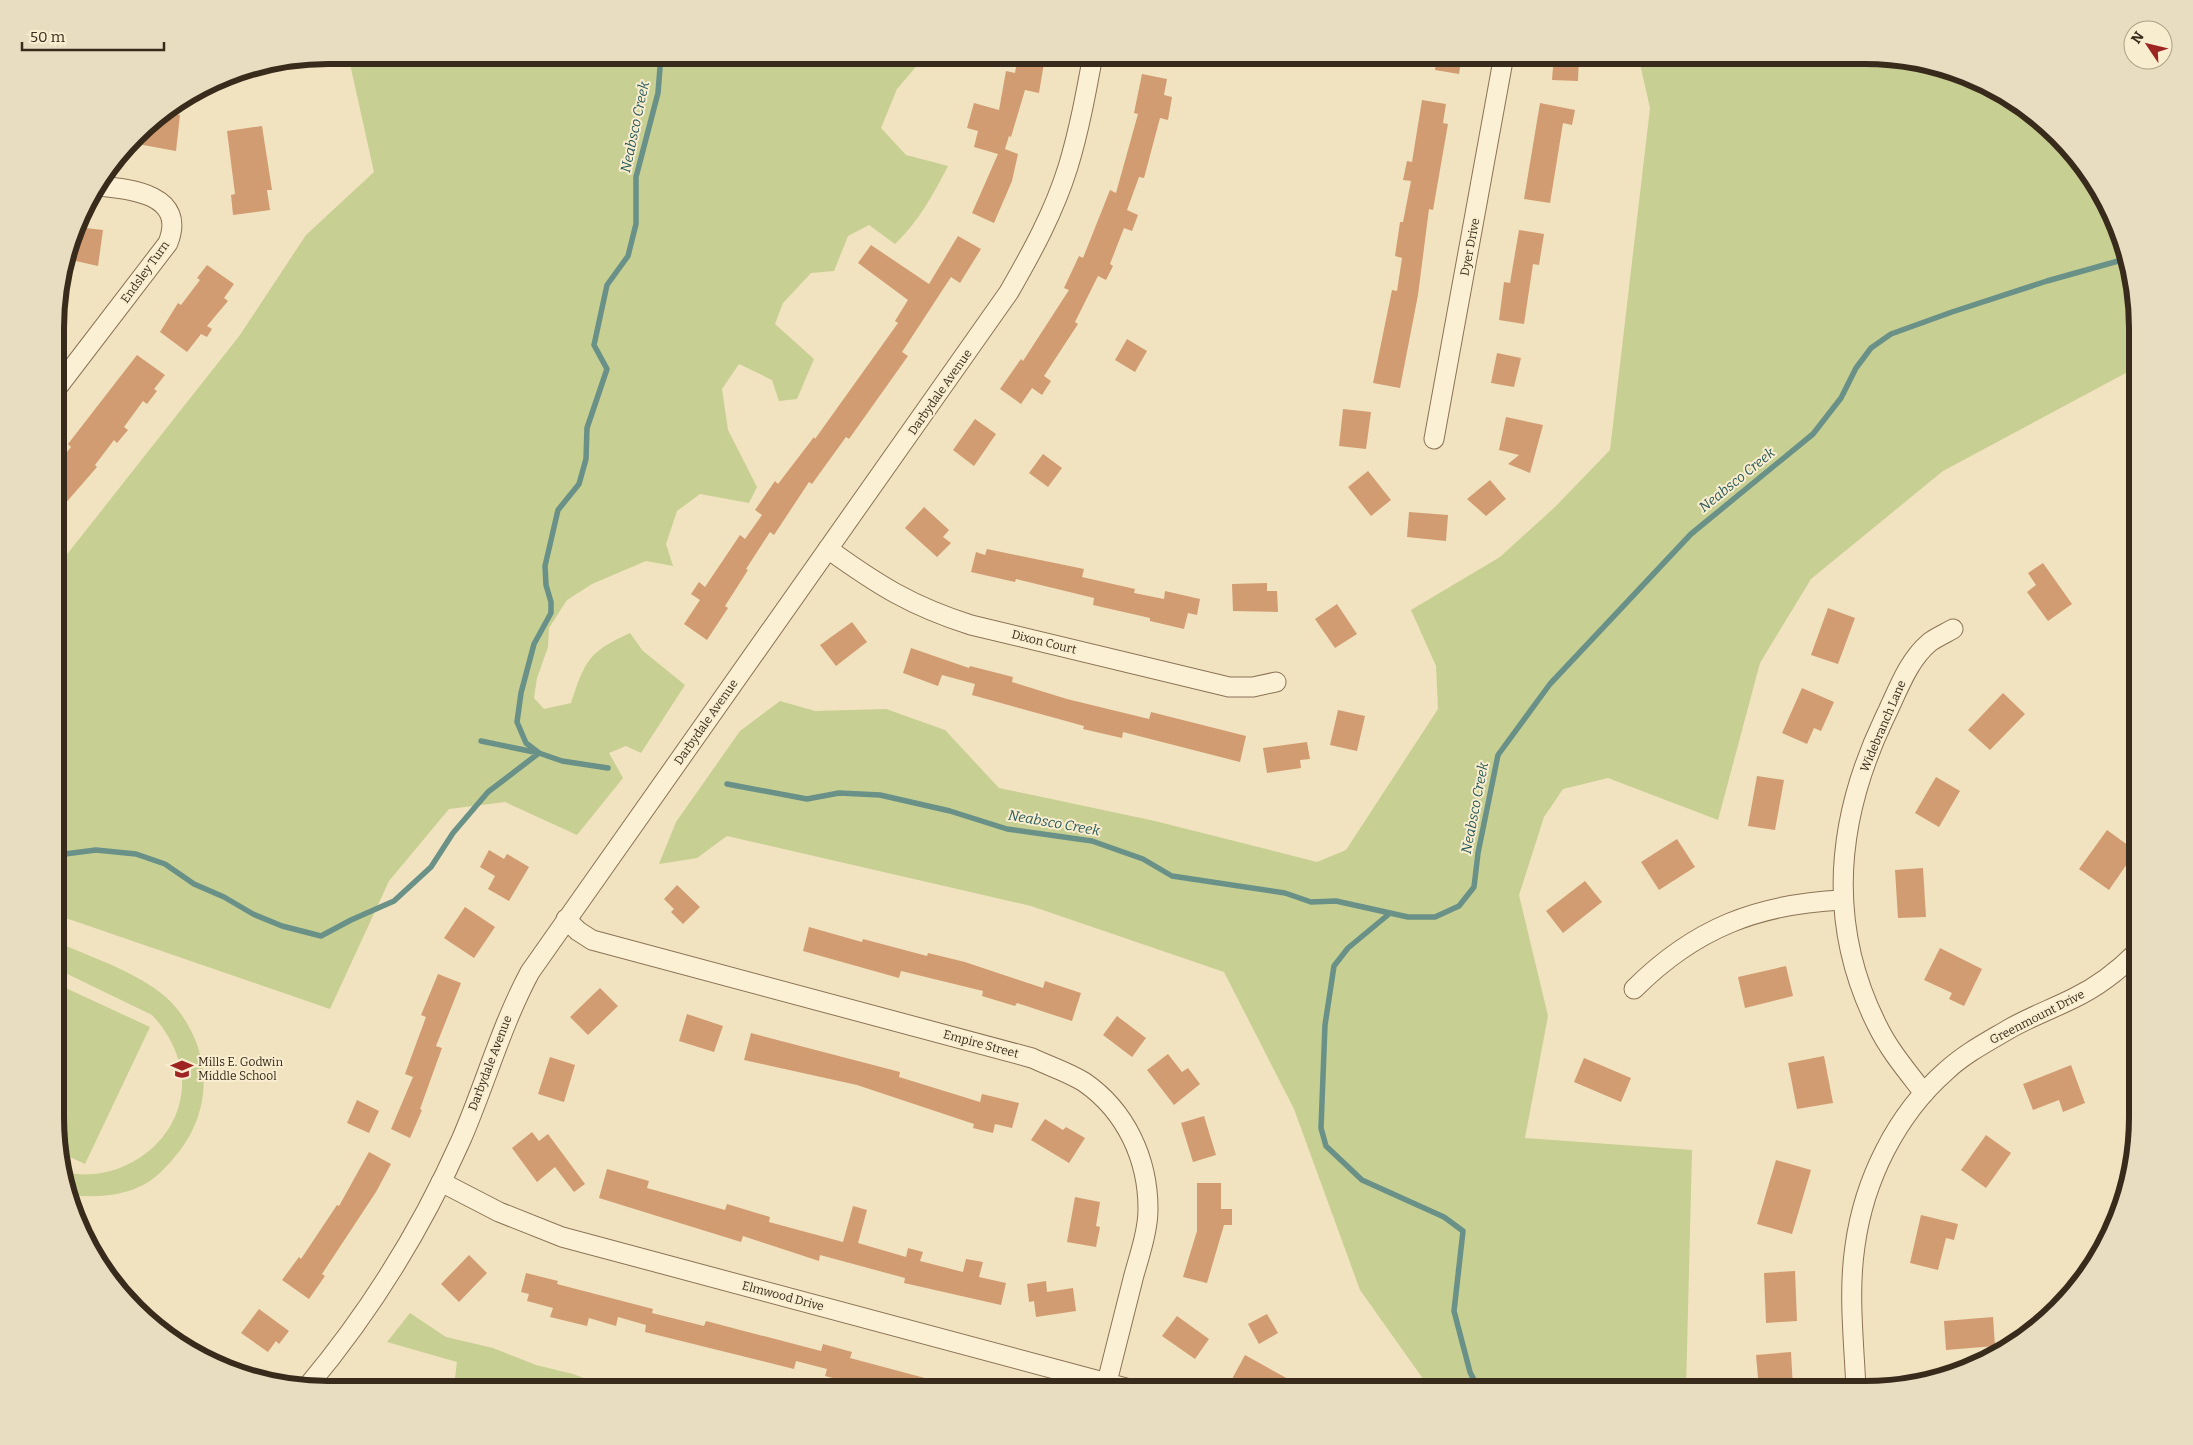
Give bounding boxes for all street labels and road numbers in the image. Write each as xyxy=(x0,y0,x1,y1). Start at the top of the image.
street label: Dyer Drive xyxy=(1458,217,1482,277)
street label: Endsley Turn xyxy=(118,238,172,306)
street label: Darbydale Avenue xyxy=(905,347,975,437)
street label: Dixon Court xyxy=(1010,627,1078,657)
street label: Darbydale Avenue xyxy=(671,677,741,767)
street label: Widebranch Lane xyxy=(1857,678,1909,774)
street label: Greenmount Drive xyxy=(1987,987,2087,1047)
street label: Darbydale Avenue xyxy=(465,1013,515,1113)
street label: Empire Street xyxy=(942,1027,1021,1061)
street label: Elmwood Drive xyxy=(740,1278,826,1314)

